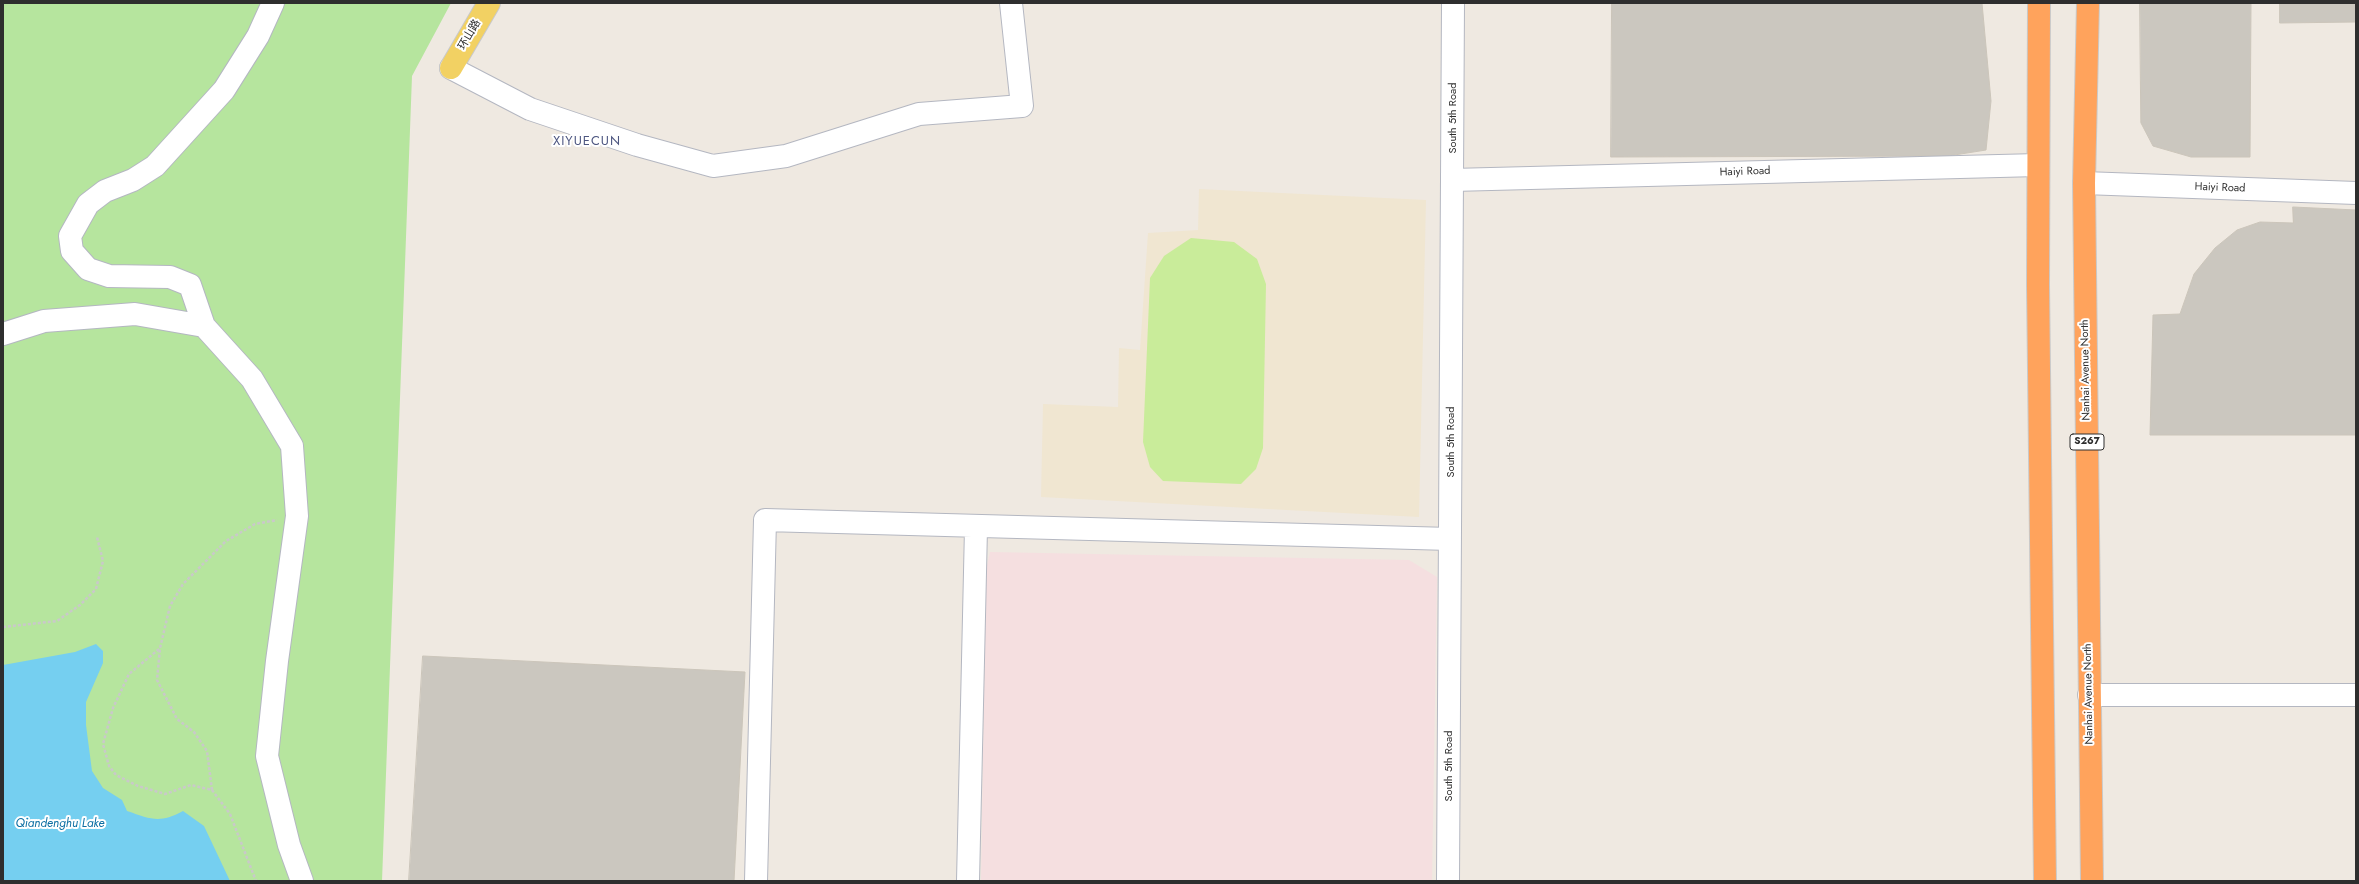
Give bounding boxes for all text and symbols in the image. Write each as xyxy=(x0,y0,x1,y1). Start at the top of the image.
street label: 环山路 xyxy=(456,17,484,53)
street label: South 5th Road xyxy=(1446,82,1460,154)
district label: XIYUECUN xyxy=(553,134,621,150)
street label: Haiyi Road xyxy=(1719,165,1771,179)
street label: Haiyi Road xyxy=(2194,181,2246,195)
street label: Nanhai Avenue North xyxy=(2079,319,2093,421)
street label: South 5th Road xyxy=(1444,406,1458,478)
road number: S267 xyxy=(2070,434,2104,450)
street label: Nanhai Avenue North xyxy=(2082,643,2096,745)
street label: South 5th Road xyxy=(1442,730,1456,802)
water label: Qiandenghu Lake xyxy=(15,817,105,831)

